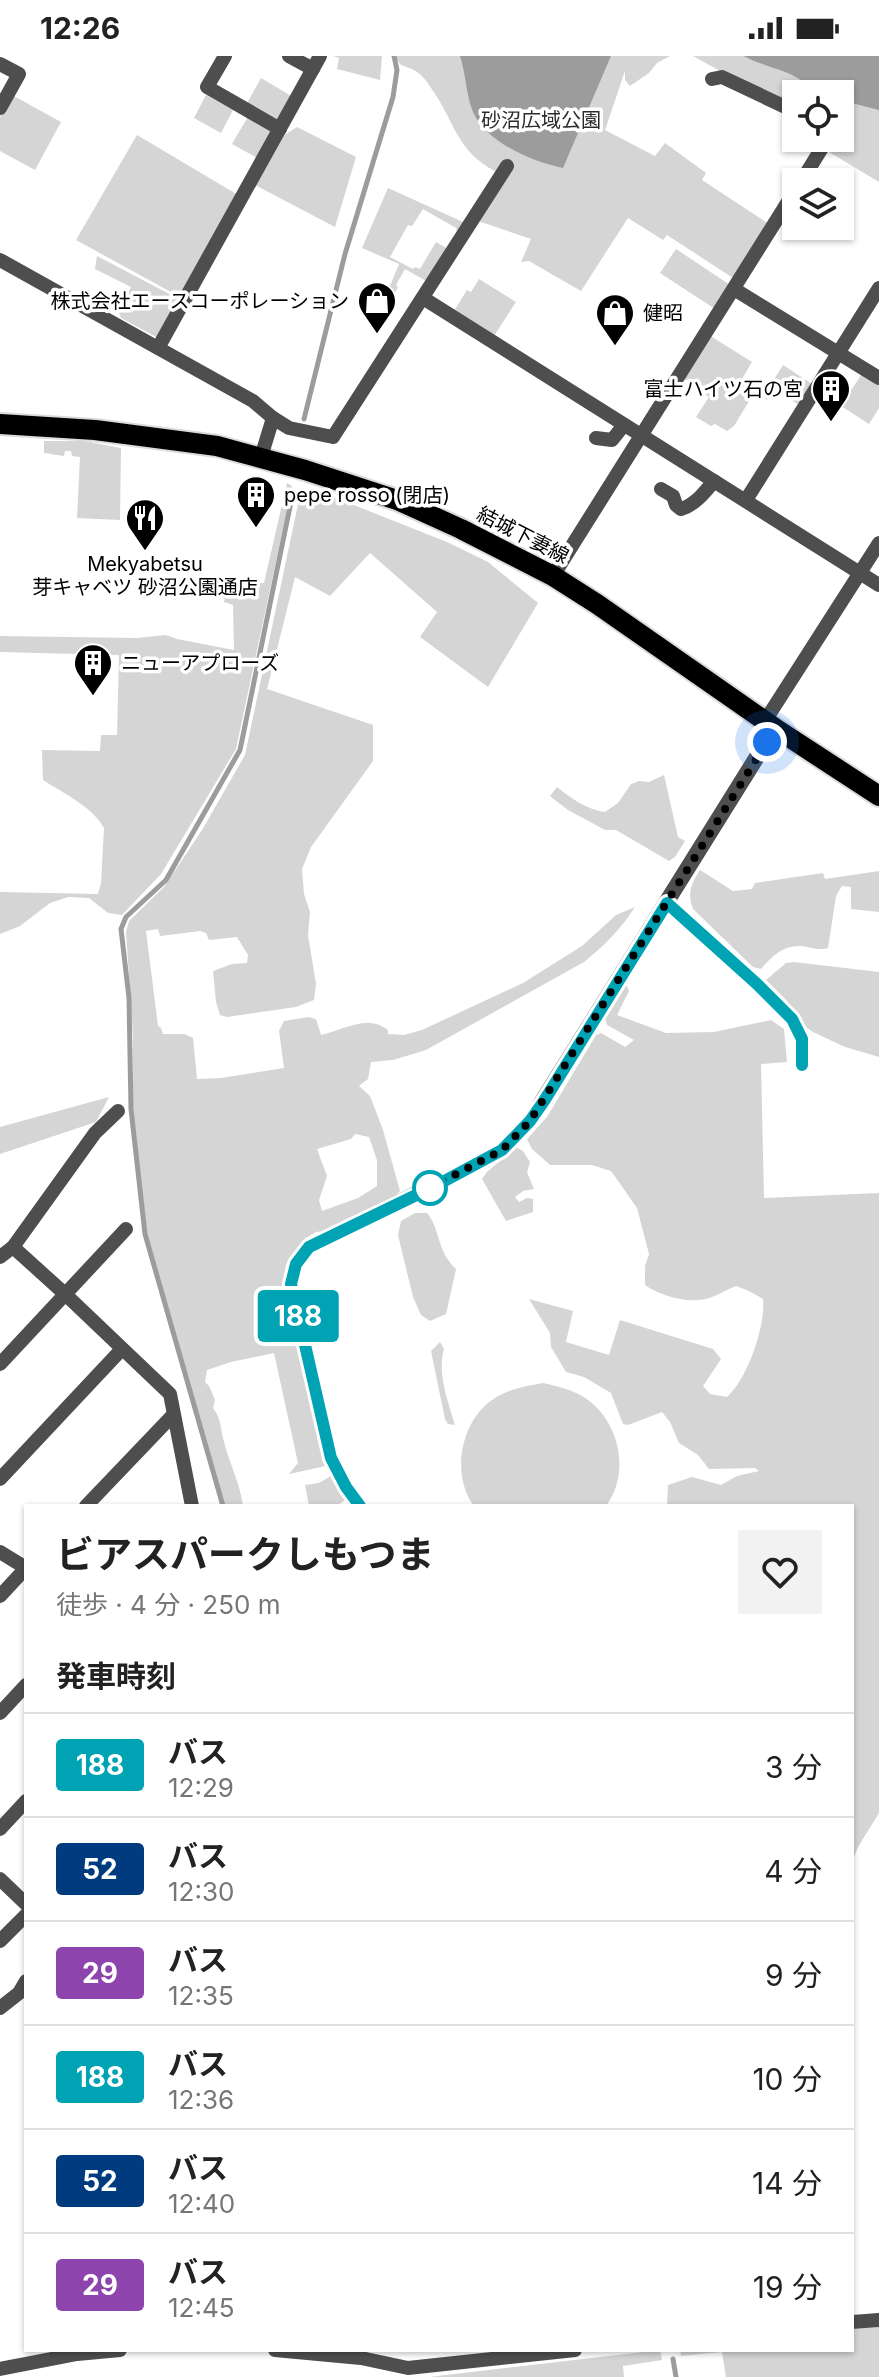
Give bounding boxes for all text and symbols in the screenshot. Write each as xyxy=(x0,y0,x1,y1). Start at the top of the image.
text: 12:26 xyxy=(40,10,120,46)
map controls xyxy=(782,80,854,240)
button: locate xyxy=(782,80,854,152)
park label: 砂沼広域公園 xyxy=(481,108,601,132)
button: layers xyxy=(782,168,854,240)
shop icon: 株式会社エースコーポレーション xyxy=(356,280,398,335)
place label: 株式会社エースコーポレーション xyxy=(50,289,349,313)
shop icon: 健昭 xyxy=(594,292,636,347)
place label: 健昭 xyxy=(643,301,683,325)
building icon: 富士ハイツ石の宮 xyxy=(810,368,852,423)
place label: 富士ハイツ石の宮 xyxy=(643,377,803,401)
building icon: pepe rosso (閉店) xyxy=(235,474,277,529)
place label: pepe rosso (閉店) xyxy=(284,483,450,507)
restaurant icon: Mekyabetsu 芽キャベツ 砂沼公園通店 xyxy=(124,497,166,552)
street label: 結城下妻線 xyxy=(473,502,573,568)
place label: Mekyabetsu 芽キャベツ 砂沼公園通店 xyxy=(32,552,258,599)
building icon: ニューアプローズ xyxy=(72,642,114,697)
place label: ニューアプローズ xyxy=(121,651,279,675)
your location xyxy=(747,722,787,762)
unlabelled marker xyxy=(413,1171,447,1205)
line badge: 188 xyxy=(252,1290,344,1342)
text: 188 xyxy=(274,1299,322,1333)
button: heart xyxy=(738,1530,822,1614)
text: ビアスパークしもつま xyxy=(56,1531,434,1577)
text: 徒歩 · 4 分 · 250 m xyxy=(56,1589,281,1620)
text: 発車時刻 xyxy=(56,1658,176,1694)
text: バス xyxy=(168,1734,228,1770)
text: 188 xyxy=(76,1748,124,1782)
text: 3 分 xyxy=(765,1749,822,1785)
text: 12:29 xyxy=(168,1772,234,1803)
text: バス xyxy=(168,1838,228,1874)
text: 52 xyxy=(82,1852,118,1886)
text: 4 分 xyxy=(764,1853,822,1889)
text: 12:30 xyxy=(168,1876,234,1907)
text: バス xyxy=(168,1942,228,1978)
text: 29 xyxy=(82,1956,118,1990)
text: 9 分 xyxy=(765,1957,822,1993)
text: 12:35 xyxy=(168,1980,234,2011)
text: バス xyxy=(168,2046,228,2082)
text: 188 xyxy=(76,2060,124,2094)
text: 10 分 xyxy=(752,2061,822,2097)
text: 12:36 xyxy=(168,2084,234,2115)
text: バス xyxy=(168,2150,228,2186)
text: 52 xyxy=(82,2164,118,2198)
text: 14 分 xyxy=(752,2165,822,2201)
text: 12:40 xyxy=(168,2188,235,2219)
text: バス xyxy=(168,2254,228,2290)
text: 29 xyxy=(82,2268,118,2302)
text: 19 分 xyxy=(753,2269,822,2305)
text: 12:45 xyxy=(168,2292,235,2323)

